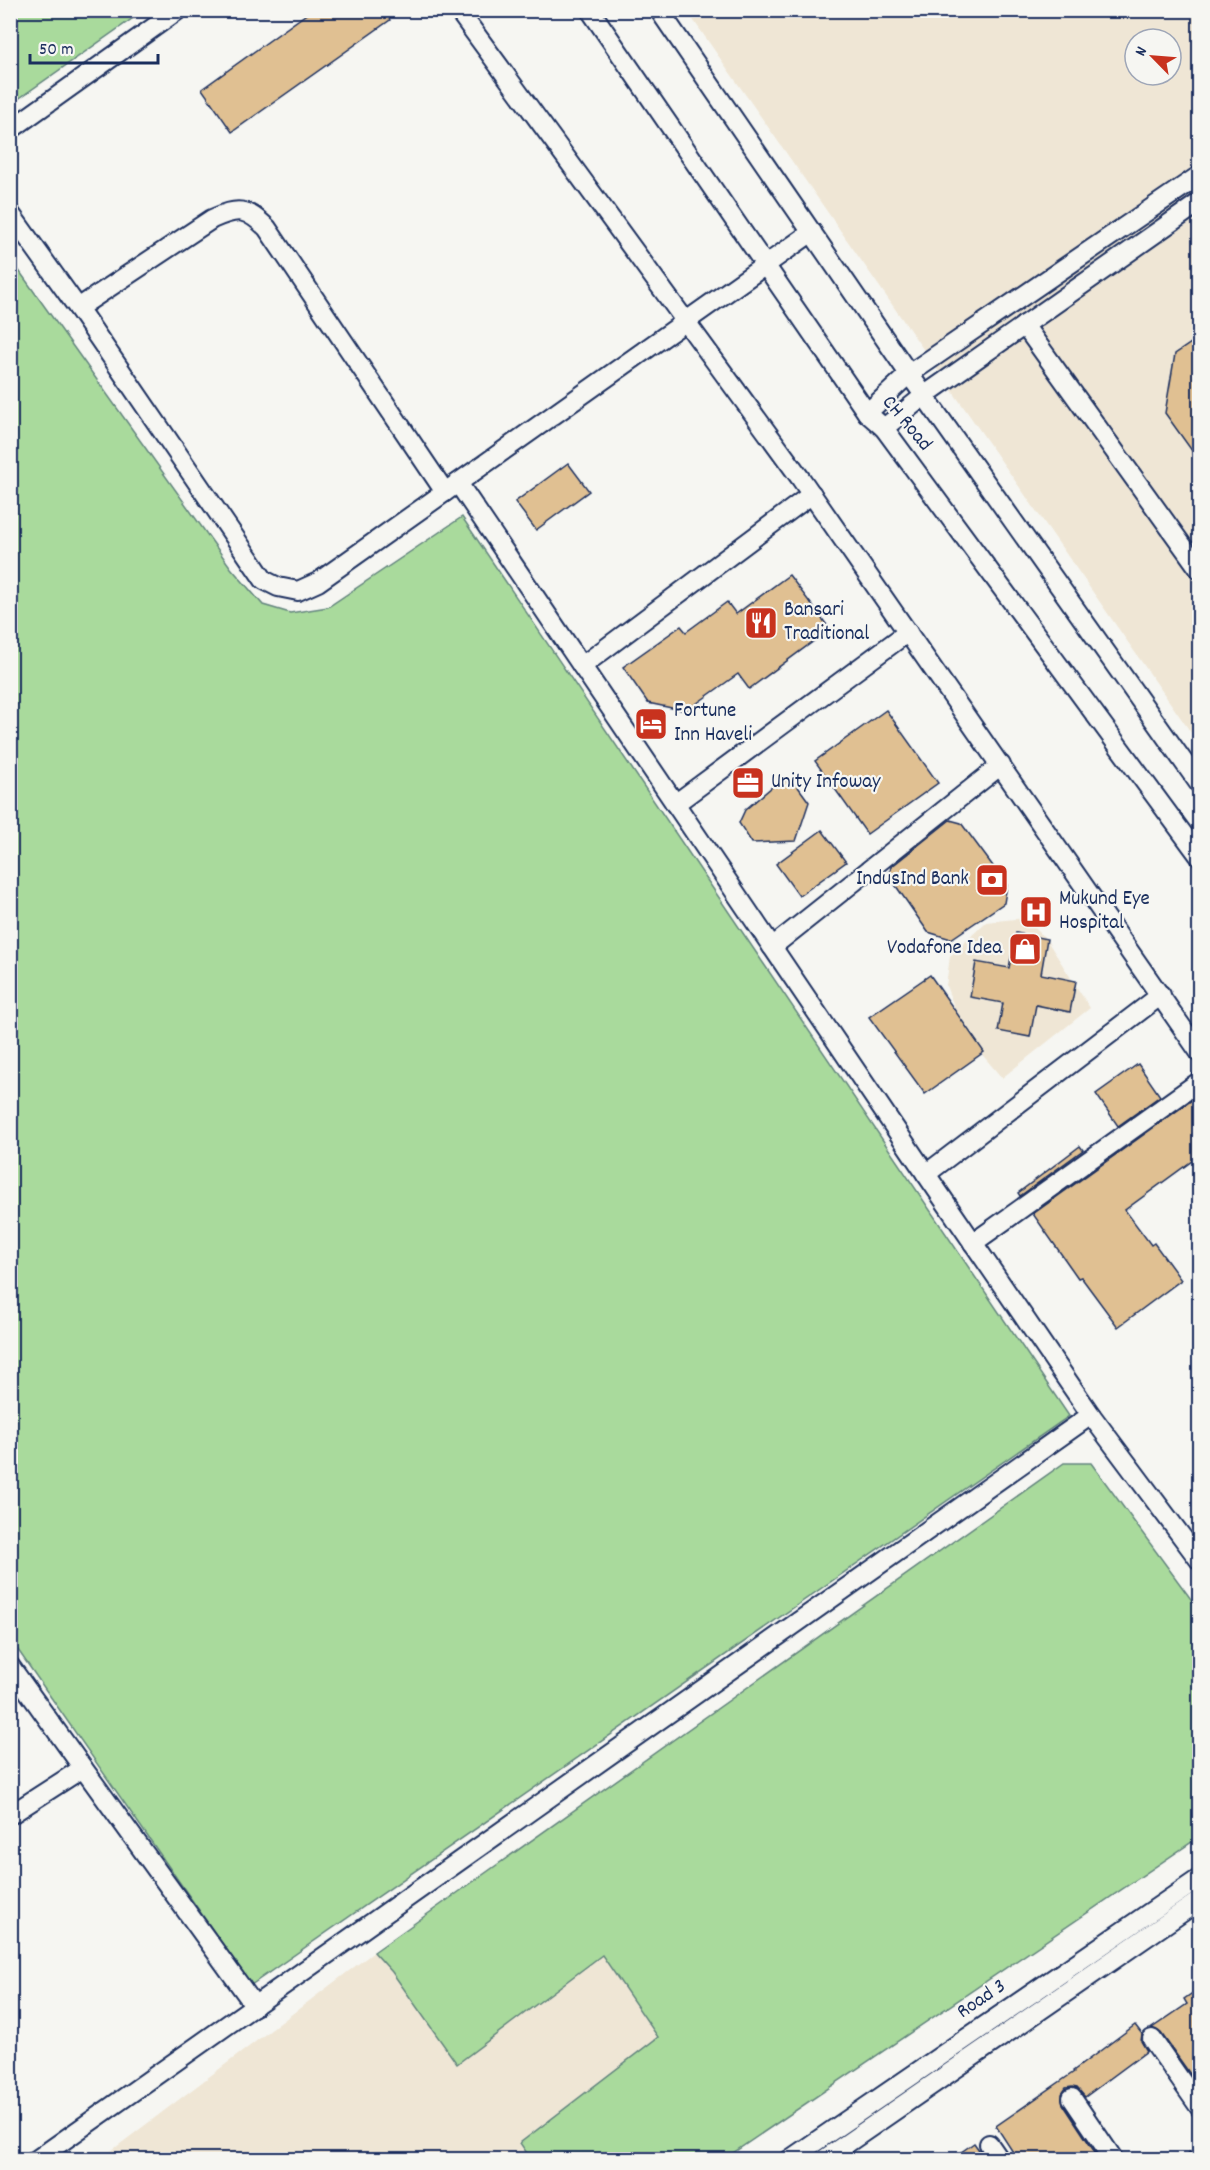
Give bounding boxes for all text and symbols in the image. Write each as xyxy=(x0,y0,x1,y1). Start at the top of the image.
scale bar xyxy=(30,27,158,65)
north arrow xyxy=(1123,27,1183,87)
text: 50 m xyxy=(39,38,74,63)
text: N xyxy=(1130,43,1154,60)
street label: CH Road xyxy=(874,389,938,459)
place label: Bansari Traditional xyxy=(784,596,869,650)
restaurant icon: Bansari Traditional xyxy=(743,605,779,641)
place label: Fortune Inn Haveli xyxy=(674,697,752,751)
hotel icon: Fortune Inn Haveli xyxy=(633,706,669,742)
office icon: Unity Infoway xyxy=(730,765,766,801)
place label: Unity Infoway xyxy=(771,768,881,798)
bank icon: IndusInd Bank xyxy=(974,862,1010,898)
place label: IndusInd Bank xyxy=(856,865,969,895)
place label: Mukund Eye Hospital xyxy=(1059,885,1150,939)
hospital icon: Mukund Eye Hospital xyxy=(1018,894,1054,930)
shop icon: Vodafone Idea xyxy=(1007,931,1043,967)
place label: Vodafone Idea xyxy=(887,934,1003,964)
street label: Road 3 xyxy=(951,1973,1013,2027)

